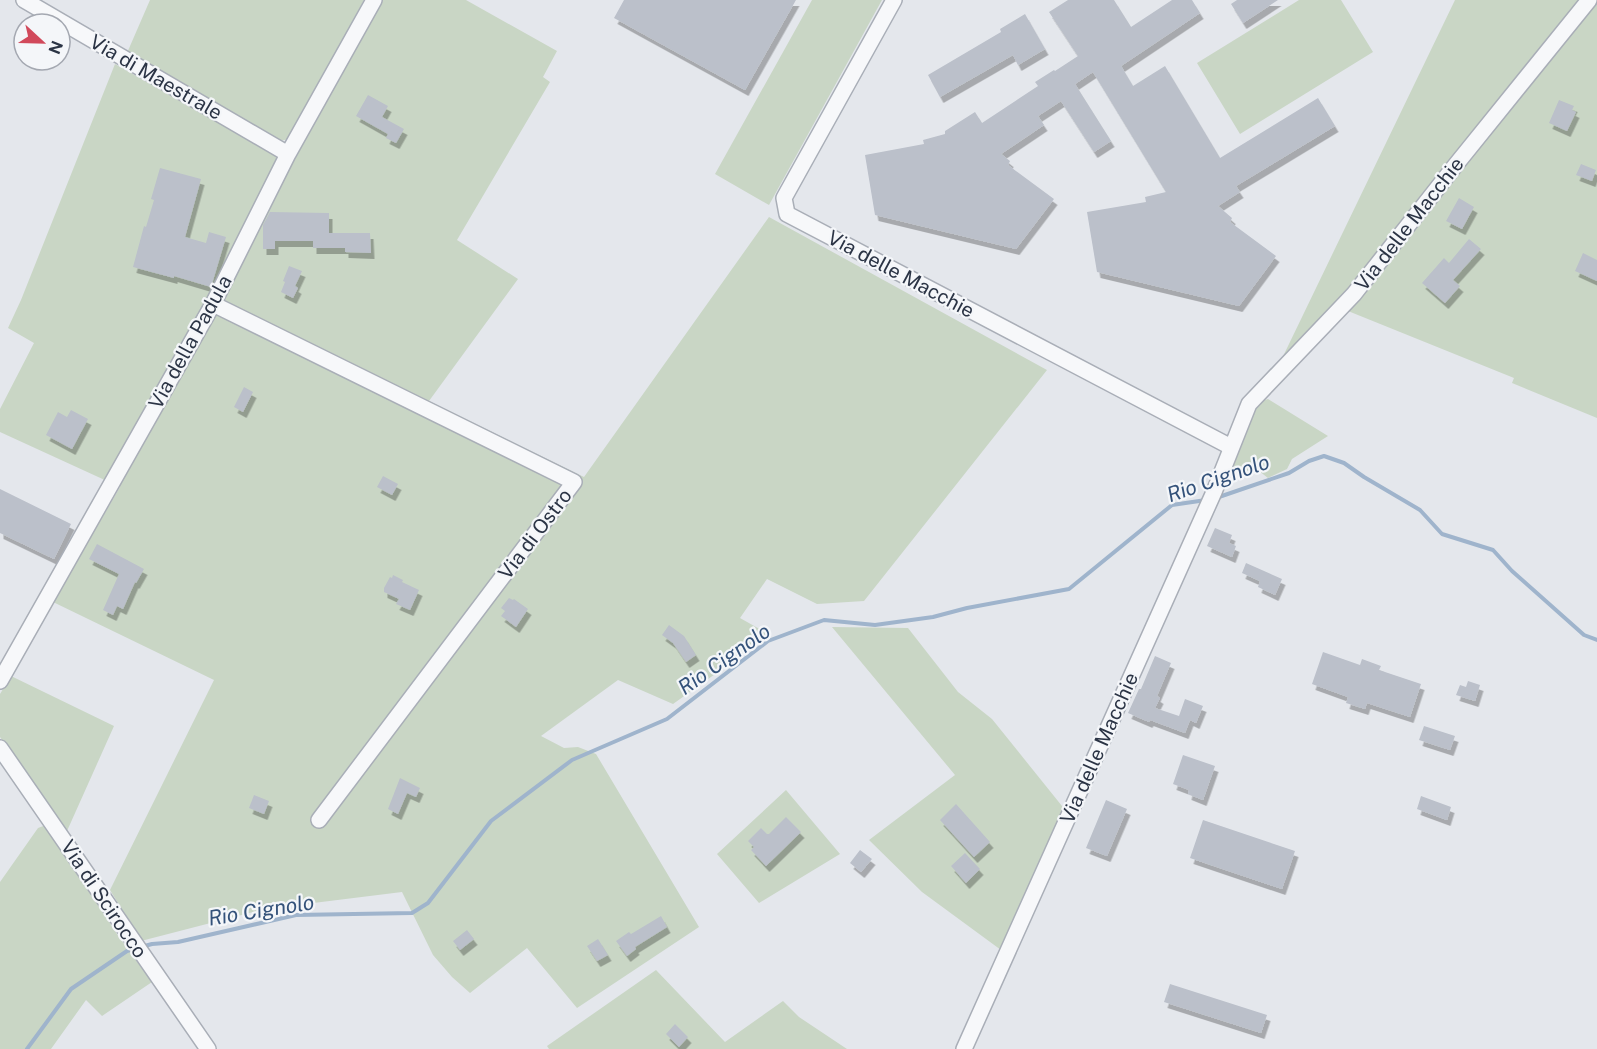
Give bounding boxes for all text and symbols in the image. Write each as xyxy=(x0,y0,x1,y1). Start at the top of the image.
north arrow xyxy=(12,12,72,72)
street label: Via di Maestrale xyxy=(85,29,227,125)
text: N xyxy=(44,38,67,57)
street label: Via delle Macchie xyxy=(1349,152,1469,296)
street label: Via delle Macchie xyxy=(824,225,978,323)
street label: Via della Padula xyxy=(143,271,237,413)
water label: Rio Cignolo xyxy=(1163,449,1273,507)
street label: Via di Ostro xyxy=(493,484,577,584)
water label: Rio Cignolo xyxy=(673,618,775,700)
street label: Via delle Macchie xyxy=(1055,669,1143,827)
street label: Via di Scirocco xyxy=(56,835,152,963)
water label: Rio Cignolo xyxy=(206,889,316,931)

